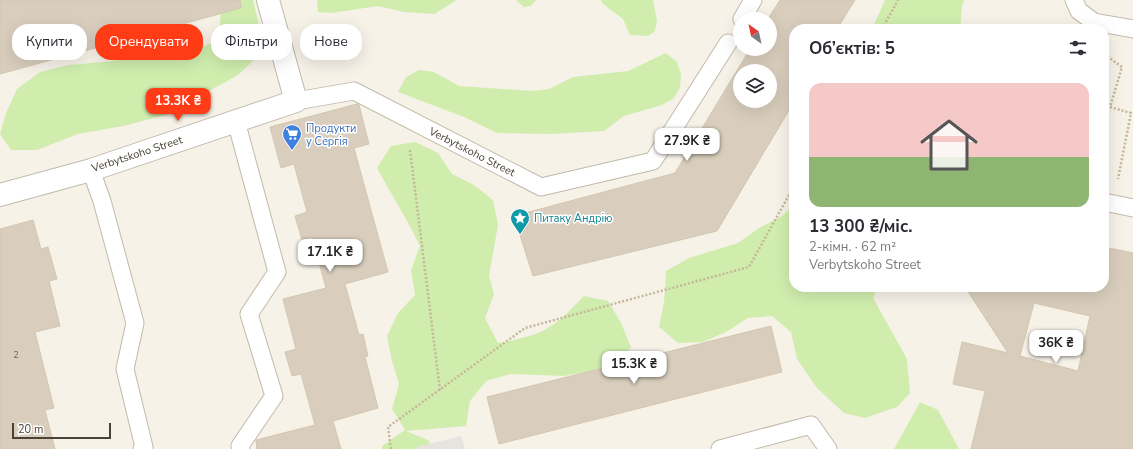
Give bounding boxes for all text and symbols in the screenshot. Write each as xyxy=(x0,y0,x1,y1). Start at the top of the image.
north arrow xyxy=(733,12,777,56)
map controls xyxy=(733,12,777,108)
chip: Купити xyxy=(12,24,87,60)
chip: Орендувати xyxy=(95,24,203,60)
chip: Фільтри xyxy=(211,24,292,60)
chip: Нове xyxy=(300,24,362,60)
text: Об’єктів: 5 xyxy=(809,37,895,60)
icon: filters xyxy=(1067,37,1089,59)
button: layers xyxy=(733,64,777,108)
pin: 13.3K ₴ xyxy=(141,88,215,122)
text: 13.3K ₴ xyxy=(155,92,201,110)
icon: home xyxy=(913,109,985,181)
place label: Продукти у Сергія xyxy=(306,121,356,149)
supermarket icon: Продукти у Сергія xyxy=(281,123,303,151)
street label: Verbytskoho Street xyxy=(426,123,518,180)
pin: 27.9K ₴ xyxy=(650,128,724,162)
street label: Verbytskoho Street xyxy=(89,132,184,176)
text: 27.9K ₴ xyxy=(664,132,710,150)
place icon: Питаку Андрію xyxy=(509,207,531,235)
place label: Питаку Андрію xyxy=(534,211,613,226)
text: 13 300 ₴/міс. xyxy=(809,215,913,238)
text: 2-кімн. · 62 m² xyxy=(809,238,896,256)
pin: 17.1K ₴ xyxy=(293,239,367,273)
text: 17.1K ₴ xyxy=(307,243,353,261)
text: Verbytskoho Street xyxy=(809,256,921,274)
pin: 36K ₴ xyxy=(1028,330,1084,364)
text: 36K ₴ xyxy=(1038,334,1074,352)
house number: 2 xyxy=(13,349,19,361)
pin: 15.3K ₴ xyxy=(597,351,671,385)
text: 15.3K ₴ xyxy=(611,355,657,373)
scale bar xyxy=(12,421,111,440)
text: 20 m xyxy=(18,422,43,437)

